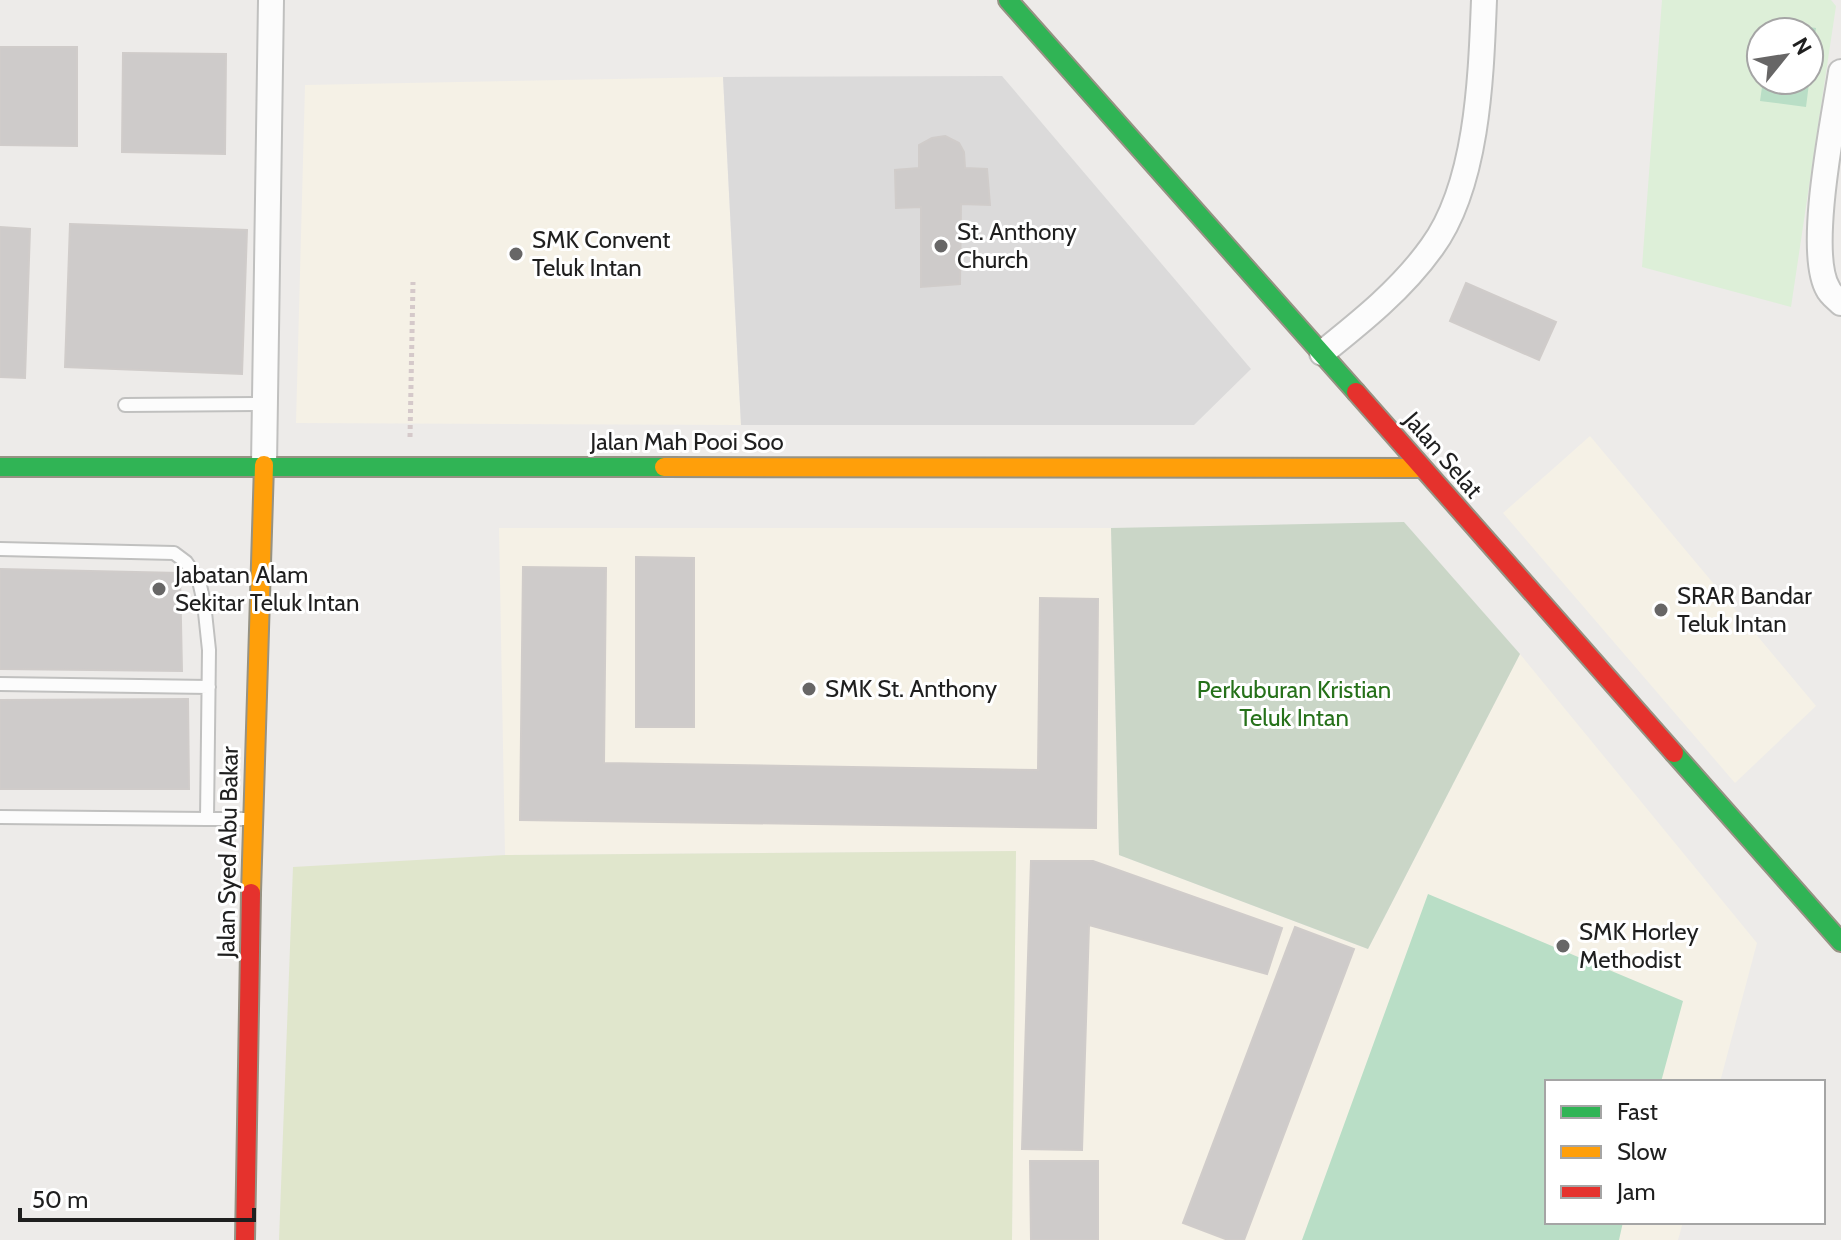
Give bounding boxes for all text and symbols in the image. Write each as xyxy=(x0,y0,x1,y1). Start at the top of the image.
north arrow xyxy=(1745,16,1825,96)
text: N xyxy=(1786,33,1817,60)
place label: St. Anthony Church xyxy=(957,217,1077,274)
place label: SMK Convent Teluk Intan xyxy=(532,225,670,282)
marker: St. Anthony Church xyxy=(932,237,950,255)
marker: SMK Convent Teluk Intan xyxy=(507,245,525,263)
street label: Jalan Selat xyxy=(1397,405,1489,504)
street label: Jalan Mah Pooi Soo xyxy=(589,427,784,456)
place label: Jabatan Alam Sekitar Teluk Intan xyxy=(174,560,359,617)
marker: Jabatan Alam Sekitar Teluk Intan xyxy=(150,580,168,598)
place label: SRAR Bandar Teluk Intan xyxy=(1677,581,1812,638)
marker: SRAR Bandar Teluk Intan xyxy=(1652,601,1670,619)
place label: SMK St. Anthony xyxy=(825,674,997,703)
park label: Perkuburan Kristian Teluk Intan xyxy=(1197,675,1391,732)
marker: SMK St. Anthony xyxy=(800,680,818,698)
street label: Jalan Syed Abu Bakar xyxy=(211,746,244,959)
place label: SMK Horley Methodist xyxy=(1579,917,1699,974)
marker: SMK Horley Methodist xyxy=(1554,937,1572,955)
legend xyxy=(1545,1080,1825,1224)
text: Fast xyxy=(1617,1097,1658,1126)
text: Slow xyxy=(1617,1137,1667,1166)
scale bar xyxy=(20,1172,254,1222)
text: Jam xyxy=(1616,1177,1655,1206)
text: 50 m xyxy=(32,1185,88,1214)

